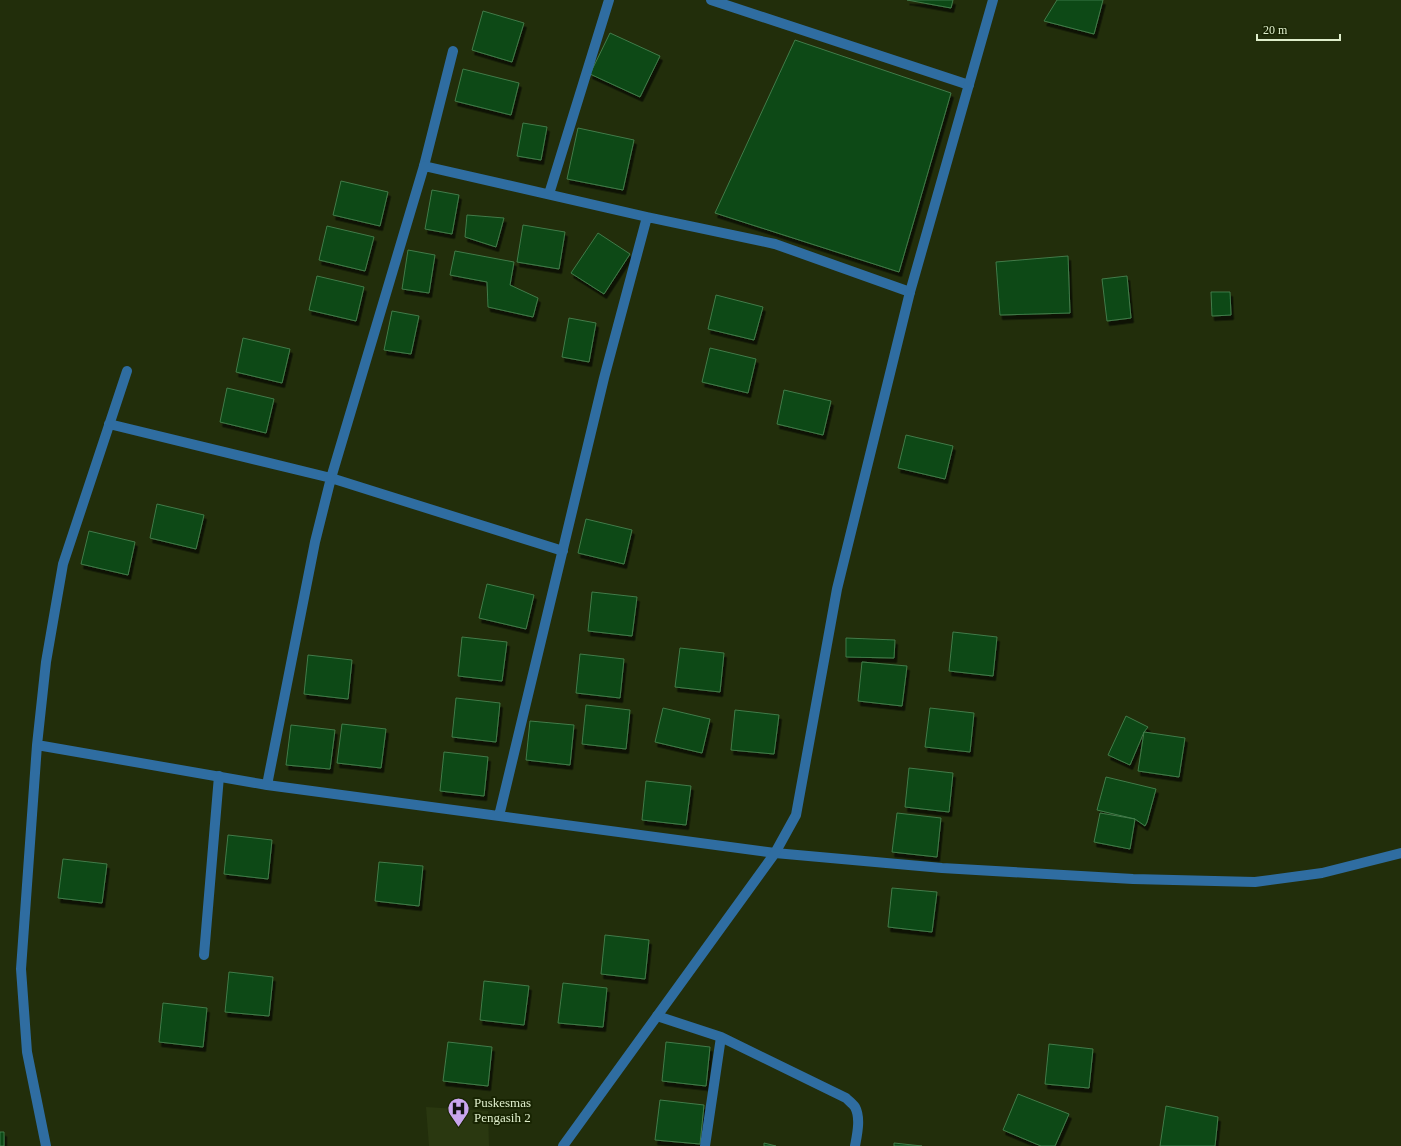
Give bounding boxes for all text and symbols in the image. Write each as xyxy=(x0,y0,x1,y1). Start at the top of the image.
scale bar xyxy=(1257,16,1340,42)
text: 20 m xyxy=(1263,23,1288,37)
place label: Puskesmas Pengasih 2 xyxy=(474,1095,531,1125)
hospital icon: Puskesmas Pengasih 2 xyxy=(445,1096,471,1129)

